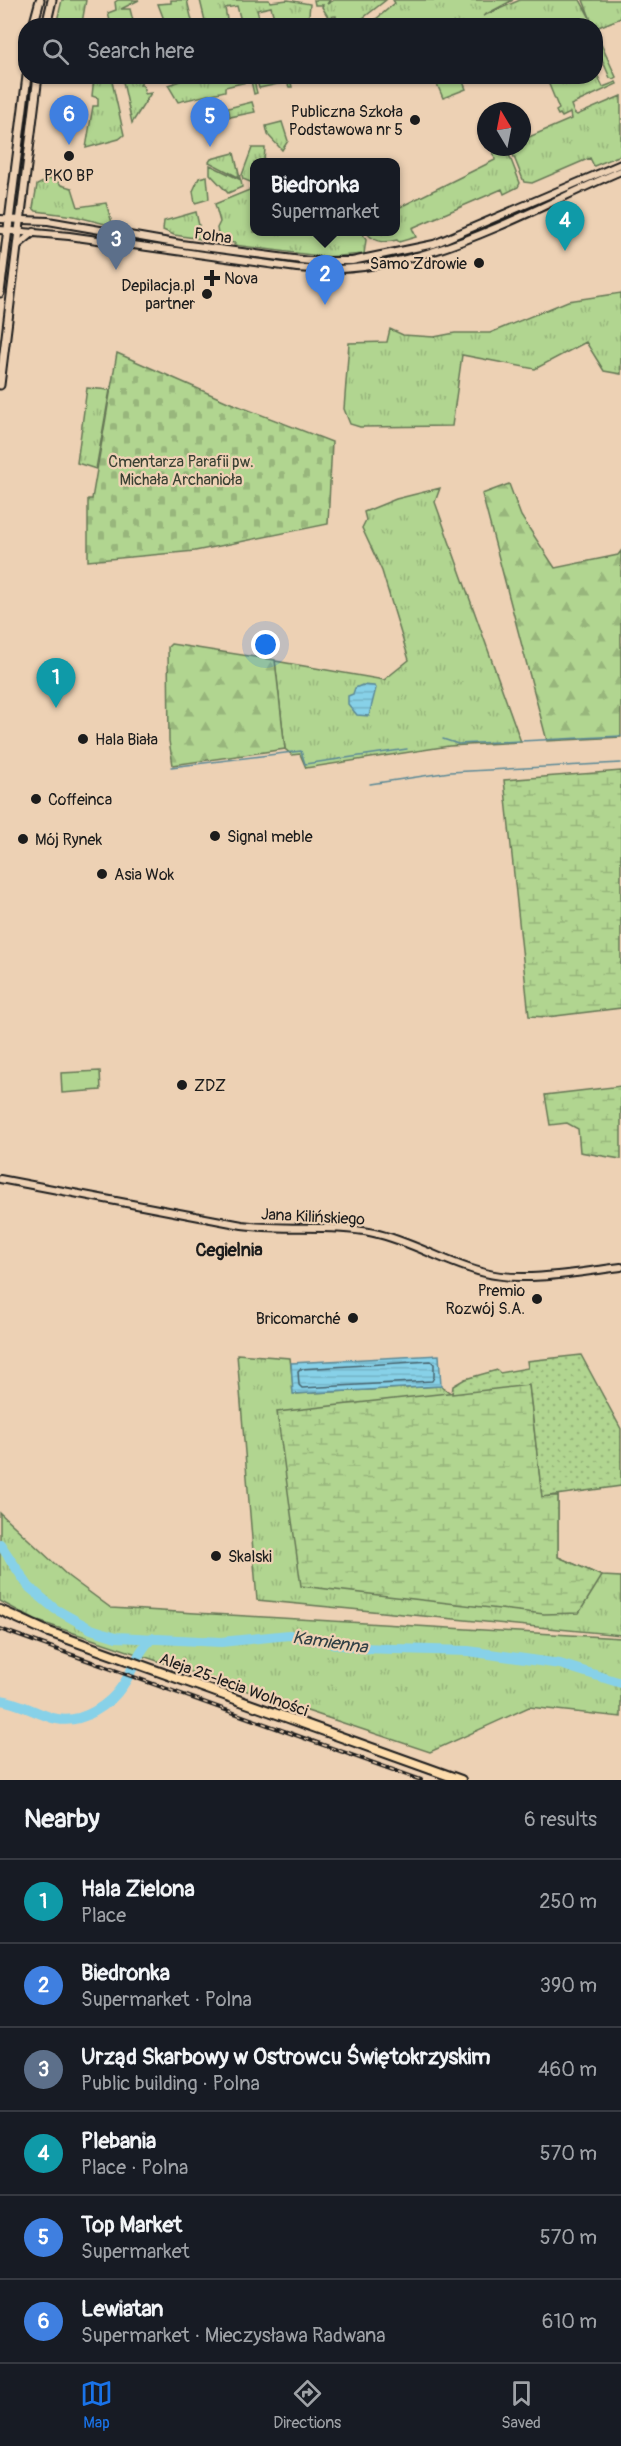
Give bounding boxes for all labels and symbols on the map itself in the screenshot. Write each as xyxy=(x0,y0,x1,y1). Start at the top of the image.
pin: 6 xyxy=(50,96,88,145)
pin: 5 xyxy=(190,98,230,147)
place label: Publiczna Szkoła Podstawowa nr 5 xyxy=(289,102,403,140)
north arrow xyxy=(477,102,531,156)
marker: Publiczna Szkoła Podstawowa nr 5 xyxy=(408,113,422,127)
marker: PKO BP xyxy=(62,149,76,163)
place label: PKO BP xyxy=(44,166,94,186)
pin: 4 xyxy=(546,202,584,251)
pin: 3 xyxy=(96,220,136,270)
street label: Polna xyxy=(193,223,233,249)
place label: Samo Zdrowie xyxy=(370,254,467,274)
pin: 2 xyxy=(306,256,344,305)
marker: Samo Zdrowie xyxy=(472,256,486,270)
place label: Nova xyxy=(224,269,258,289)
marker: Nova xyxy=(205,271,219,285)
place label: Depilacja.pl partner xyxy=(121,276,195,314)
marker: Depilacja.pl partner xyxy=(200,287,214,301)
park label: Cmentarza Parafii pw. Michała Archanioła xyxy=(108,452,254,490)
your location xyxy=(251,630,280,659)
pin: 1 xyxy=(36,658,76,708)
place label: Hala Biała xyxy=(95,730,158,750)
marker: Hala Biała xyxy=(76,732,90,746)
place label: Coffeinca xyxy=(48,790,112,810)
marker: Coffeinca xyxy=(29,792,43,806)
place label: Signal meble xyxy=(227,827,313,847)
marker: Signal meble xyxy=(208,829,222,843)
place label: Mój Rynek xyxy=(35,830,102,850)
marker: Mój Rynek xyxy=(16,832,30,846)
place label: Asia Wok xyxy=(114,865,175,885)
marker: Asia Wok xyxy=(95,867,109,881)
place label: ZDZ xyxy=(194,1076,226,1096)
marker: ZDZ xyxy=(175,1078,189,1092)
street label: Jana Kilińskiego xyxy=(260,1204,366,1230)
district label: Cegielnia xyxy=(195,1239,263,1262)
place label: Premio Rozwój S.A. xyxy=(445,1281,525,1319)
marker: Premio Rozwój S.A. xyxy=(530,1292,544,1306)
place label: Bricomarché xyxy=(256,1309,341,1329)
marker: Bricomarché xyxy=(346,1311,360,1325)
place label: Skalski xyxy=(228,1547,272,1567)
marker: Skalski xyxy=(209,1549,223,1563)
water label: Kamienna xyxy=(291,1626,371,1659)
street label: Aleja 25-lecia Wolności xyxy=(157,1649,311,1721)

